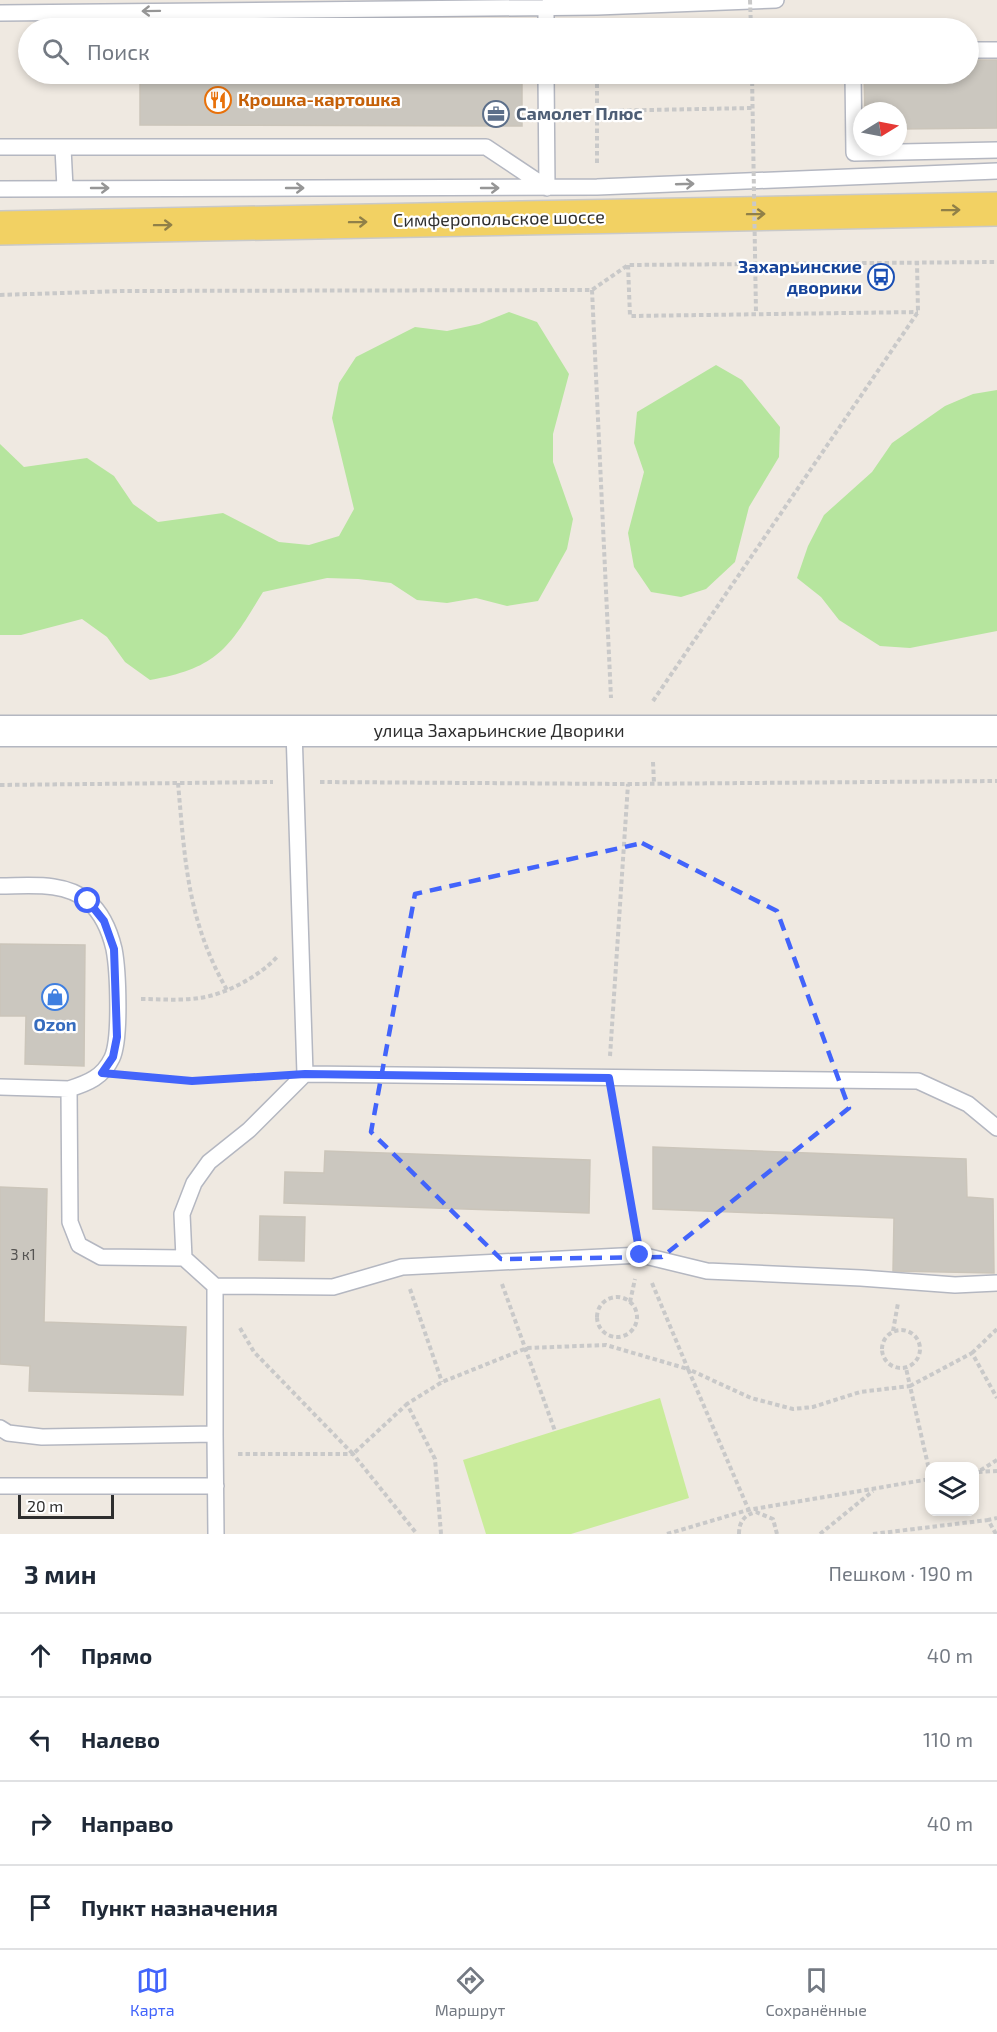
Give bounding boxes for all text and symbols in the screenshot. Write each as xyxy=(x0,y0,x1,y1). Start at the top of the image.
one-way arrow xyxy=(141,5,161,17)
search box xyxy=(18,18,979,84)
icon: search xyxy=(39,35,72,68)
text: Поиск xyxy=(87,38,150,64)
restaurant icon: Крошка-картошка xyxy=(203,85,233,115)
place label: Крошка-картошка xyxy=(238,88,401,110)
office icon: Самолет Плюс xyxy=(481,99,511,129)
place label: Самолет Плюс xyxy=(516,102,643,124)
north arrow xyxy=(853,102,907,156)
one-way arrow xyxy=(675,178,695,189)
one-way arrow xyxy=(90,182,110,194)
one-way arrow xyxy=(285,182,305,194)
one-way arrow xyxy=(480,182,500,194)
one-way arrow xyxy=(940,204,960,216)
street label: Симферопольское шоссе xyxy=(393,205,605,231)
one-way arrow xyxy=(745,208,765,220)
one-way arrow xyxy=(348,216,368,228)
one-way arrow xyxy=(153,220,173,231)
place label: Захарьинские дворики xyxy=(738,255,862,298)
bus stop icon: Захарьинские дворики xyxy=(866,262,896,292)
street label: улица Захарьинские Дворики xyxy=(373,719,625,741)
route start xyxy=(74,887,100,913)
shop icon: Ozon xyxy=(40,982,70,1012)
place label: Ozon xyxy=(33,1013,77,1035)
route end xyxy=(626,1241,652,1267)
house number: 3 к1 xyxy=(10,1245,36,1263)
map controls xyxy=(925,1462,979,1516)
button: layers xyxy=(925,1462,979,1516)
scale bar xyxy=(18,1492,114,1520)
text: 20 m xyxy=(27,1496,63,1515)
text: 3 мин xyxy=(24,1558,96,1589)
text: Пешком · 190 m xyxy=(829,1561,973,1585)
icon: ahead xyxy=(24,1639,57,1672)
text: Прямо xyxy=(81,1642,152,1668)
text: 40 m xyxy=(927,1643,973,1667)
icon: left xyxy=(24,1723,57,1756)
text: Налево xyxy=(81,1726,160,1752)
text: 110 m xyxy=(923,1727,973,1751)
icon: right xyxy=(24,1807,57,1840)
text: Направо xyxy=(81,1810,174,1836)
text: 40 m xyxy=(927,1811,973,1835)
icon: arrive xyxy=(24,1891,57,1924)
text: Пункт назначения xyxy=(81,1894,278,1920)
tab: Карта xyxy=(130,1964,175,2019)
tab: Маршрут xyxy=(435,1964,505,2019)
tab: Сохранённые xyxy=(766,1964,867,2019)

